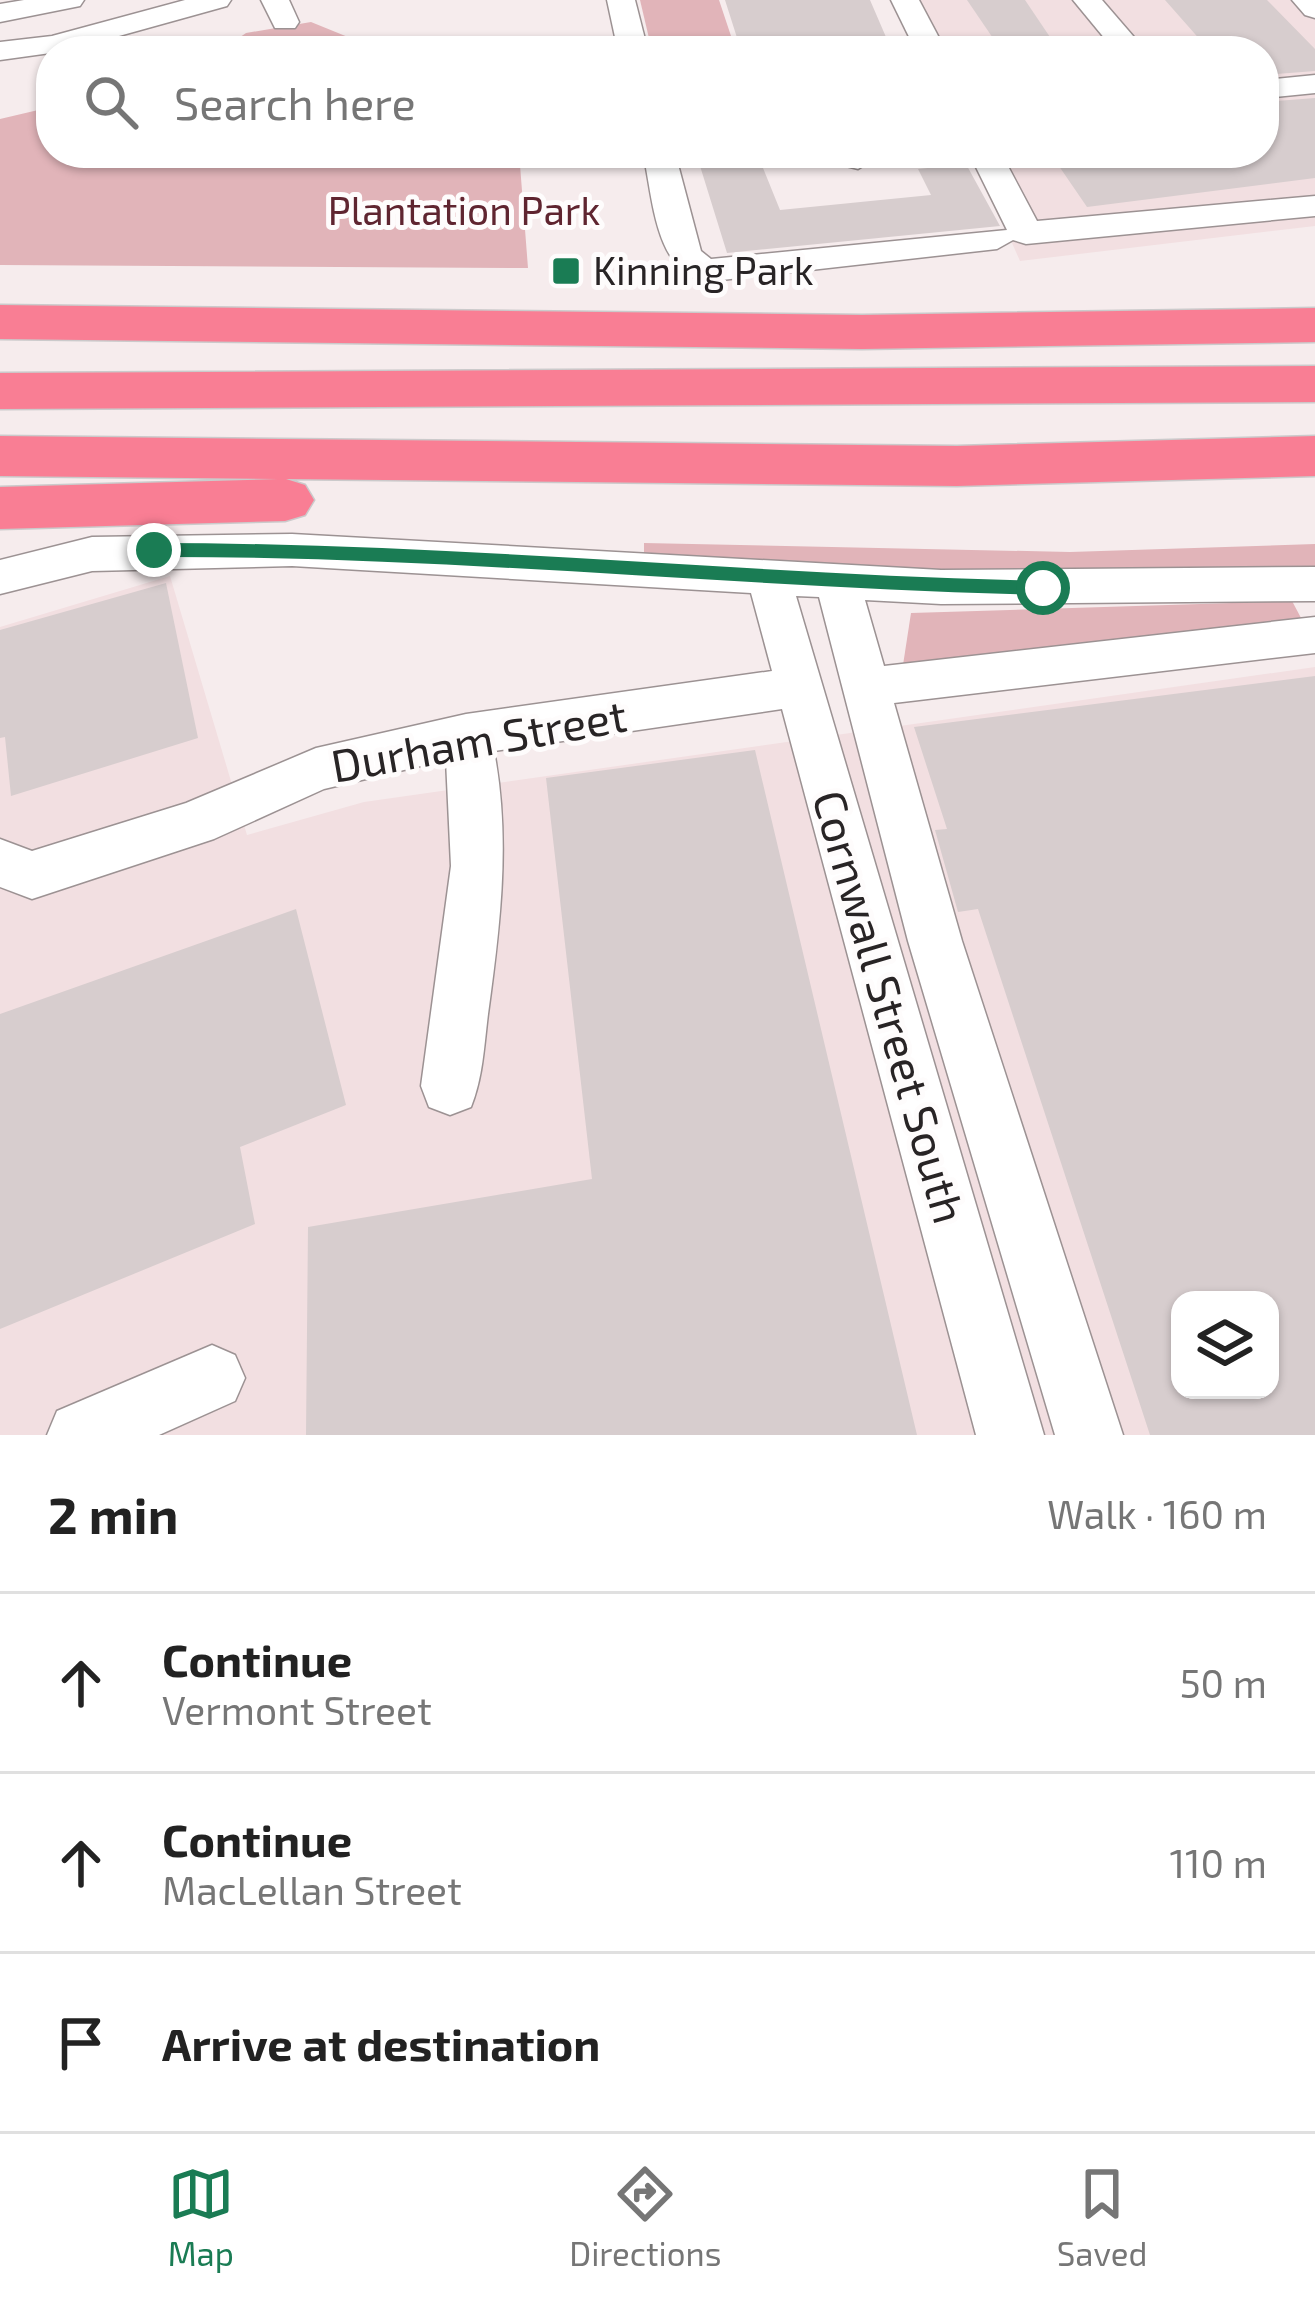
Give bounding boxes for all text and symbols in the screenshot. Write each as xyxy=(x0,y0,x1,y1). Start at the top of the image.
search box xyxy=(36,36,1279,168)
icon: search xyxy=(78,69,144,135)
text: Search here xyxy=(174,75,416,129)
park label: Plantation Park xyxy=(328,186,601,233)
place label: Kinning Park xyxy=(593,246,814,293)
marker: Kinning Park xyxy=(550,255,582,287)
route end xyxy=(127,523,181,577)
route start xyxy=(1016,561,1070,615)
street label: Durham Street xyxy=(327,686,631,792)
street label: Cornwall Street South xyxy=(803,784,979,1229)
map controls xyxy=(1171,1291,1279,1399)
button: layers xyxy=(1171,1291,1279,1399)
text: 2 min xyxy=(48,1483,178,1544)
text: Walk · 160 m xyxy=(1047,1490,1267,1537)
text: Continue xyxy=(162,1632,352,1686)
icon: ahead xyxy=(48,1650,114,1716)
text: 50 m xyxy=(1180,1659,1267,1706)
text: Vermont Street xyxy=(162,1686,432,1733)
text: Continue xyxy=(162,1812,352,1866)
icon: ahead xyxy=(48,1830,114,1896)
text: 110 m xyxy=(1170,1839,1267,1886)
text: MacLellan Street xyxy=(162,1866,462,1913)
icon: arrive xyxy=(48,2010,114,2076)
text: Arrive at destination xyxy=(162,2016,600,2070)
tab: Map xyxy=(168,2161,234,2273)
tab: Directions xyxy=(569,2161,721,2273)
tab: Saved xyxy=(1057,2161,1147,2273)

